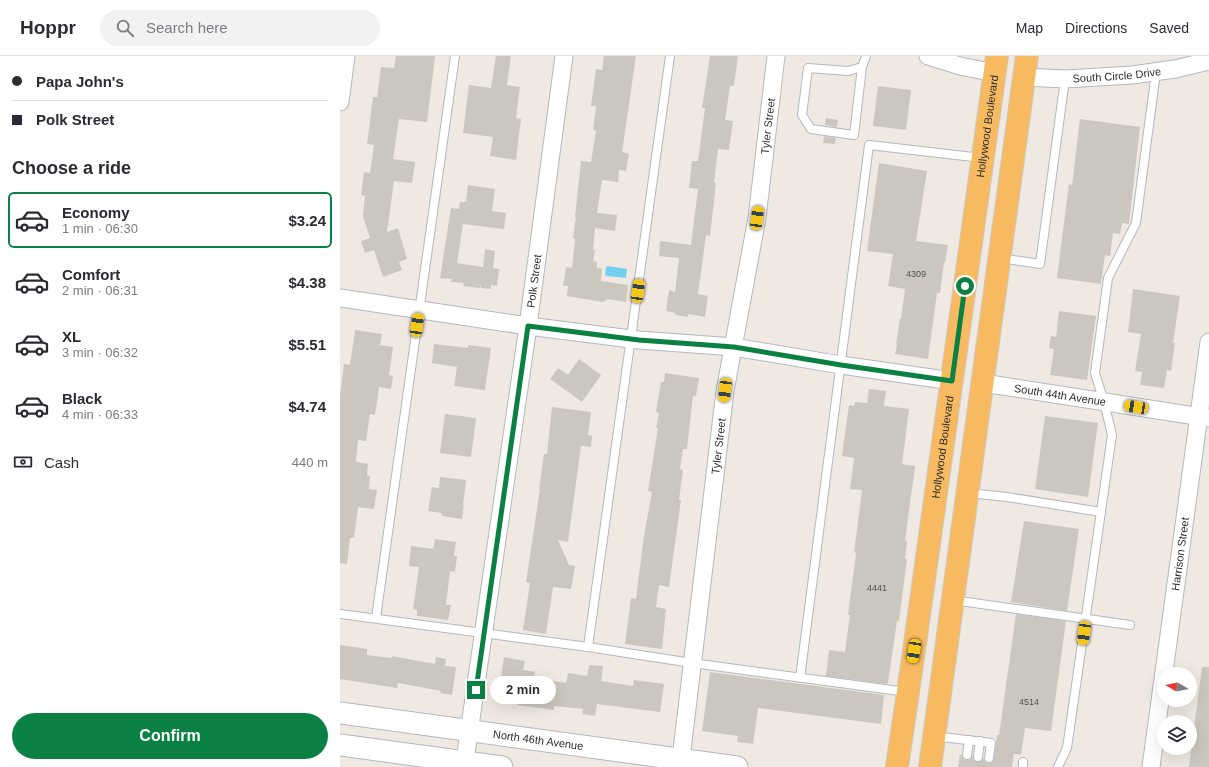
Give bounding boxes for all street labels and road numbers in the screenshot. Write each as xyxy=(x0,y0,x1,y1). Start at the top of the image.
street label: South Circle Drive xyxy=(1072,65,1162,85)
street label: Hollywood Boulevard xyxy=(974,74,1000,178)
street label: Tyler Street xyxy=(759,98,777,155)
street label: Polk Street xyxy=(524,254,544,309)
street label: South 44th Avenue xyxy=(1013,382,1107,408)
street label: Hollywood Boulevard xyxy=(929,395,956,499)
street label: Tyler Street xyxy=(709,418,728,475)
street label: Harrison Street xyxy=(1169,516,1191,591)
street label: North 46th Avenue xyxy=(492,728,584,752)

